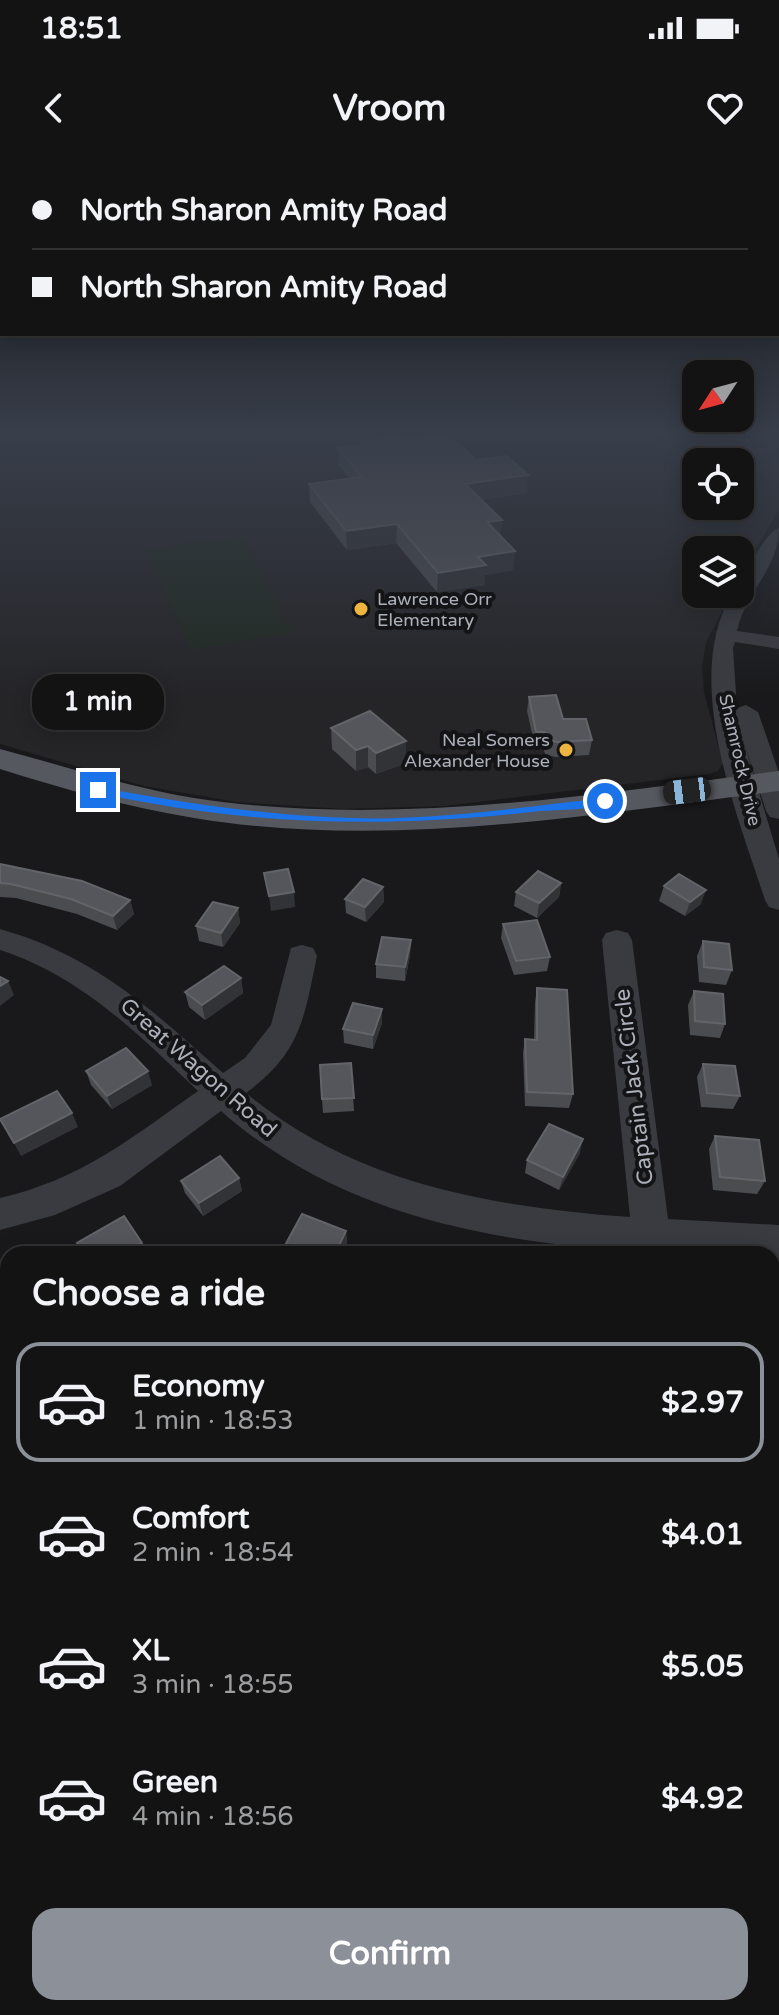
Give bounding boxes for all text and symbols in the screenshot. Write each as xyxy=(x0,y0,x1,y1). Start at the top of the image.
text: 18:51 xyxy=(40,10,123,47)
icon: back xyxy=(32,86,76,130)
icon: heart xyxy=(703,86,747,130)
text: Vroom xyxy=(333,87,446,130)
text: North Sharon Amity Road xyxy=(80,192,447,229)
text: North Sharon Amity Road xyxy=(80,269,447,306)
north arrow xyxy=(682,360,754,432)
map controls xyxy=(682,360,754,608)
button: locate xyxy=(682,448,754,520)
button: layers xyxy=(682,536,754,608)
place label: Lawrence Orr Elementary xyxy=(377,588,492,631)
marker: Lawrence Orr Elementary xyxy=(352,600,370,618)
callout: 1 min xyxy=(32,674,164,730)
text: 1 min xyxy=(63,686,133,717)
street label: Shamrock Drive xyxy=(714,692,766,828)
place label: Neal Somers Alexander House xyxy=(404,729,550,772)
marker: Neal Somers Alexander House xyxy=(557,741,575,759)
route end xyxy=(80,772,116,808)
car xyxy=(662,776,712,806)
route start xyxy=(587,783,623,819)
street label: Captain Jack Circle xyxy=(609,987,659,1186)
street label: Great Wagon Road xyxy=(115,993,282,1143)
text: Choose a ride xyxy=(32,1272,265,1315)
icon: car xyxy=(36,1366,108,1438)
text: Economy xyxy=(132,1368,265,1405)
text: $2.97 xyxy=(661,1384,744,1421)
text: 1 min · 18:53 xyxy=(132,1405,294,1436)
icon: car xyxy=(36,1498,108,1570)
text: Comfort xyxy=(132,1500,250,1537)
text: $4.01 xyxy=(661,1516,744,1553)
text: 2 min · 18:54 xyxy=(132,1537,294,1568)
icon: car xyxy=(36,1630,108,1702)
text: XL xyxy=(132,1632,169,1669)
text: $5.05 xyxy=(662,1648,744,1685)
text: 3 min · 18:55 xyxy=(132,1669,294,1700)
icon: car xyxy=(36,1762,108,1834)
text: Green xyxy=(132,1764,218,1801)
text: $4.92 xyxy=(661,1780,744,1817)
text: 4 min · 18:56 xyxy=(132,1801,294,1832)
button: Confirm xyxy=(32,1908,748,2000)

